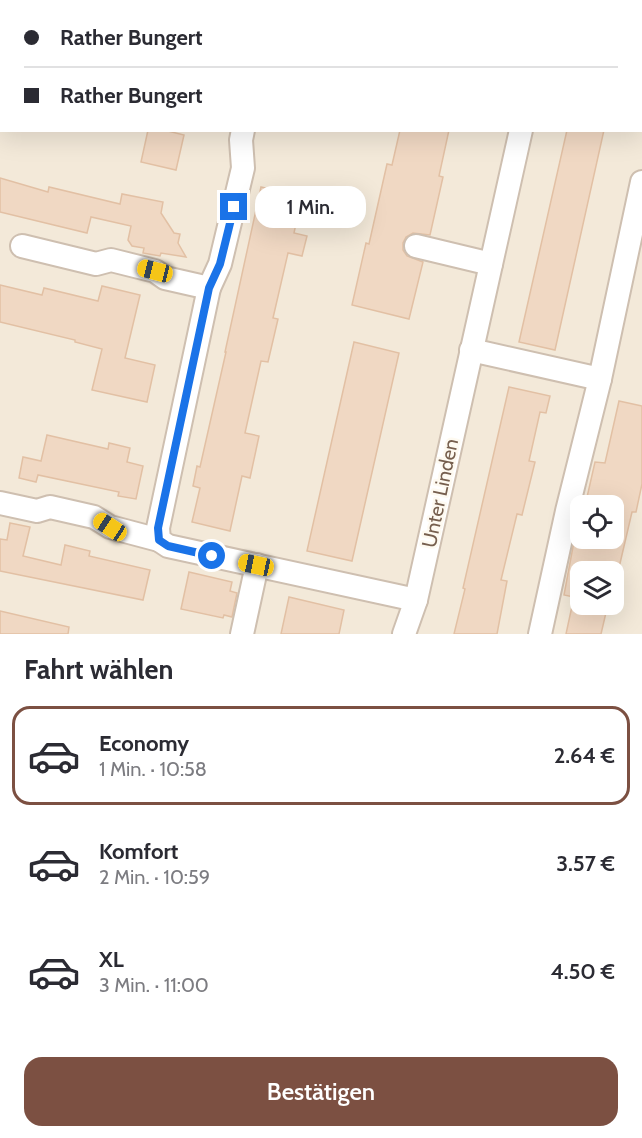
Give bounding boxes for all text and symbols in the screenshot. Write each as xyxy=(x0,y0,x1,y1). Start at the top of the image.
text: Rather Bungert xyxy=(60,24,203,51)
text: Rather Bungert xyxy=(60,82,203,109)
callout: 1 Min. xyxy=(255,186,366,228)
route end xyxy=(220,193,247,220)
text: 1 Min. xyxy=(287,195,334,219)
car xyxy=(135,258,175,284)
street label: Unter Linden xyxy=(417,436,463,550)
map controls xyxy=(570,495,624,615)
button: locate xyxy=(570,495,624,549)
car xyxy=(90,510,130,544)
route start xyxy=(198,542,225,569)
car xyxy=(237,552,275,578)
button: layers xyxy=(570,561,624,615)
text: Fahrt wählen xyxy=(24,653,173,686)
icon: car xyxy=(27,729,81,783)
text: Economy xyxy=(99,730,189,757)
text: 2.64 € xyxy=(554,742,615,769)
text: 1 Min. · 10:58 xyxy=(99,757,207,781)
icon: car xyxy=(27,837,81,891)
text: Komfort xyxy=(99,838,178,865)
text: 3.57 € xyxy=(556,850,615,877)
text: 2 Min. · 10:59 xyxy=(99,865,210,889)
icon: car xyxy=(27,945,81,999)
text: XL xyxy=(99,946,124,973)
text: 4.50 € xyxy=(551,958,615,985)
text: 3 Min. · 11:00 xyxy=(99,973,209,997)
button: Bestätigen xyxy=(24,1057,618,1126)

